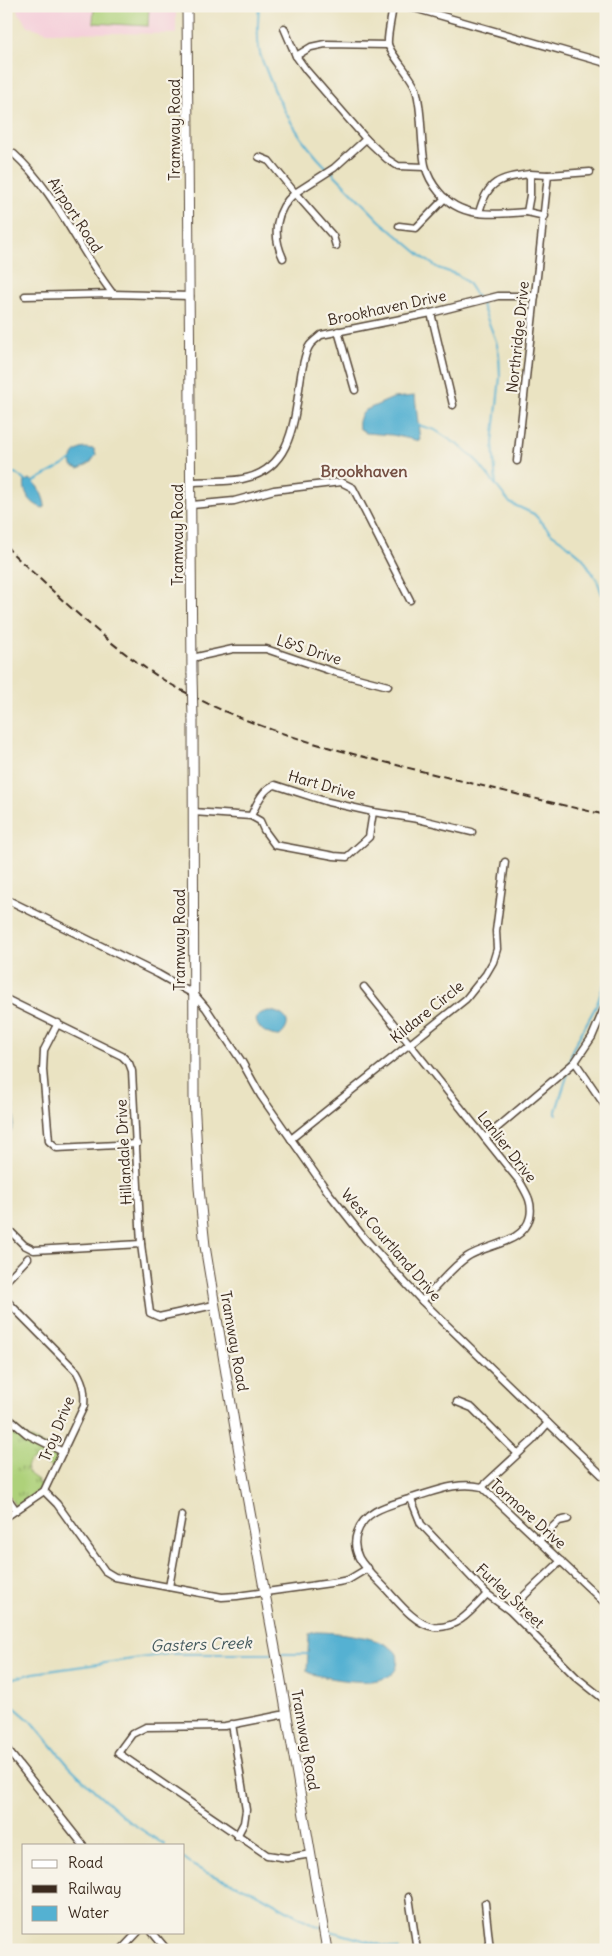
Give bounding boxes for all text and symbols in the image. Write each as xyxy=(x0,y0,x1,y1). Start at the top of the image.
street label: Tramway Road xyxy=(165,79,184,181)
street label: Airport Road xyxy=(44,173,107,256)
street label: Northridge Drive xyxy=(502,280,533,394)
street label: Brookhaven Drive xyxy=(326,286,448,329)
district label: Brookhaven xyxy=(320,461,408,481)
street label: Tramway Road xyxy=(168,484,187,586)
street label: L&S Drive xyxy=(274,630,344,669)
street label: Hart Drive xyxy=(286,766,358,803)
street label: Tramway Road xyxy=(170,889,189,991)
street label: Kildare Circle xyxy=(386,976,467,1047)
street label: Hillandale Drive xyxy=(111,1099,136,1205)
street label: Lanlier Drive xyxy=(474,1107,541,1186)
street label: West Courtland Drive xyxy=(337,1184,446,1305)
street label: Tramway Road xyxy=(216,1289,253,1393)
street label: Troy Drive xyxy=(35,1393,78,1464)
street label: Tormore Drive xyxy=(486,1475,570,1553)
street label: Furley Street xyxy=(472,1559,548,1632)
water label: Gasters Creek xyxy=(150,1632,254,1656)
street label: Tramway Road xyxy=(287,1688,324,1792)
legend xyxy=(22,1844,185,1934)
text: Road xyxy=(68,1853,103,1872)
text: Railway xyxy=(68,1879,122,1898)
text: Water xyxy=(68,1903,109,1922)

